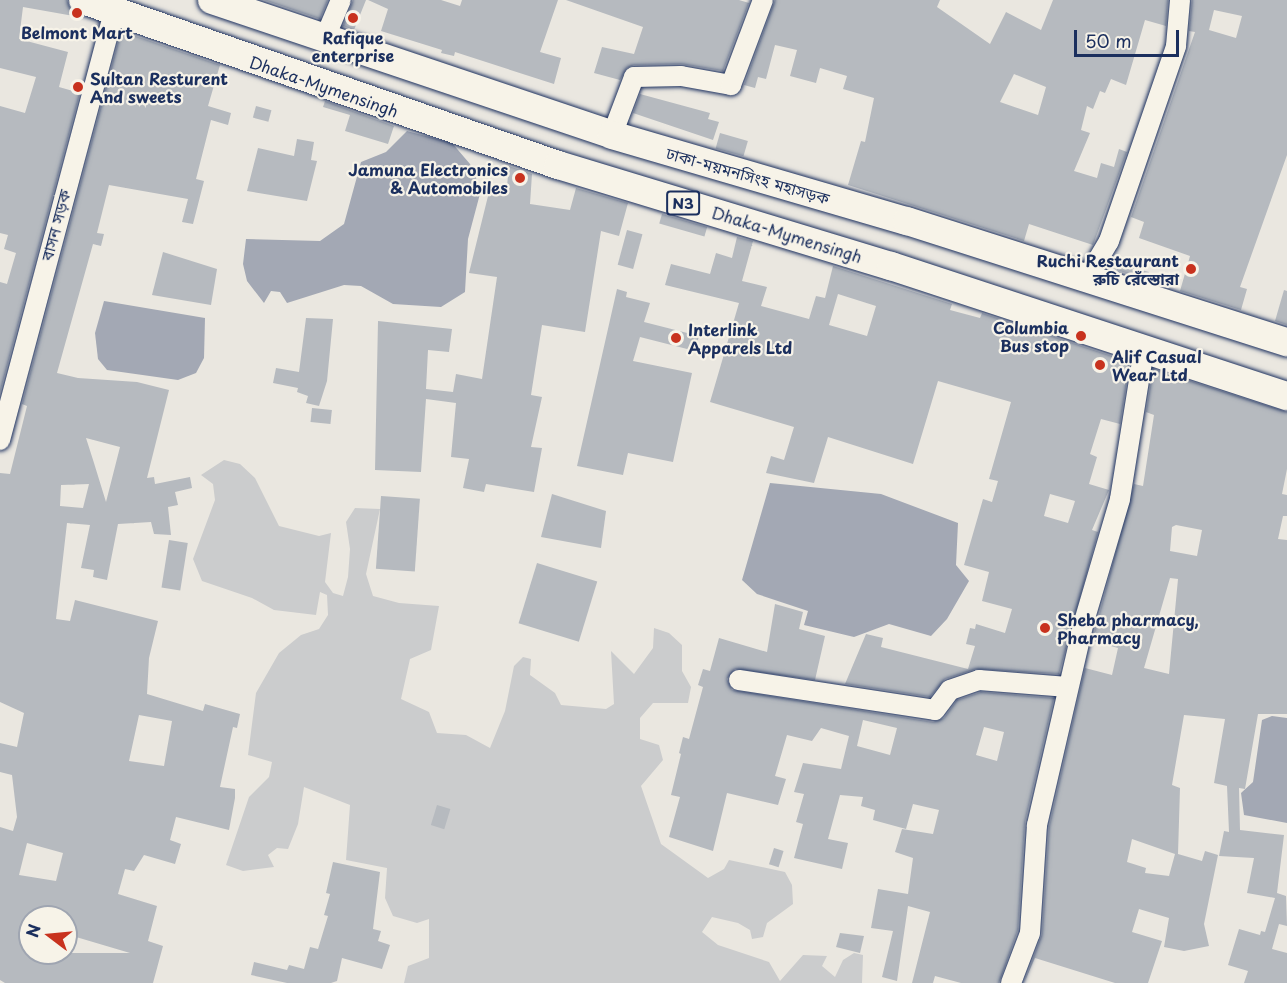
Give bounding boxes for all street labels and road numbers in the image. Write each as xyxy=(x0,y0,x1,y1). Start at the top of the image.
street label: Dhaka-Mymensingh xyxy=(247,51,401,121)
street label: ঢাকা-ময়মনসিংহ মহাসড়ক xyxy=(664,142,832,208)
street label: বাসন সড়ক xyxy=(36,187,74,263)
road number: N3 xyxy=(665,191,701,215)
street label: Dhaka-Mymensingh xyxy=(709,202,865,266)

